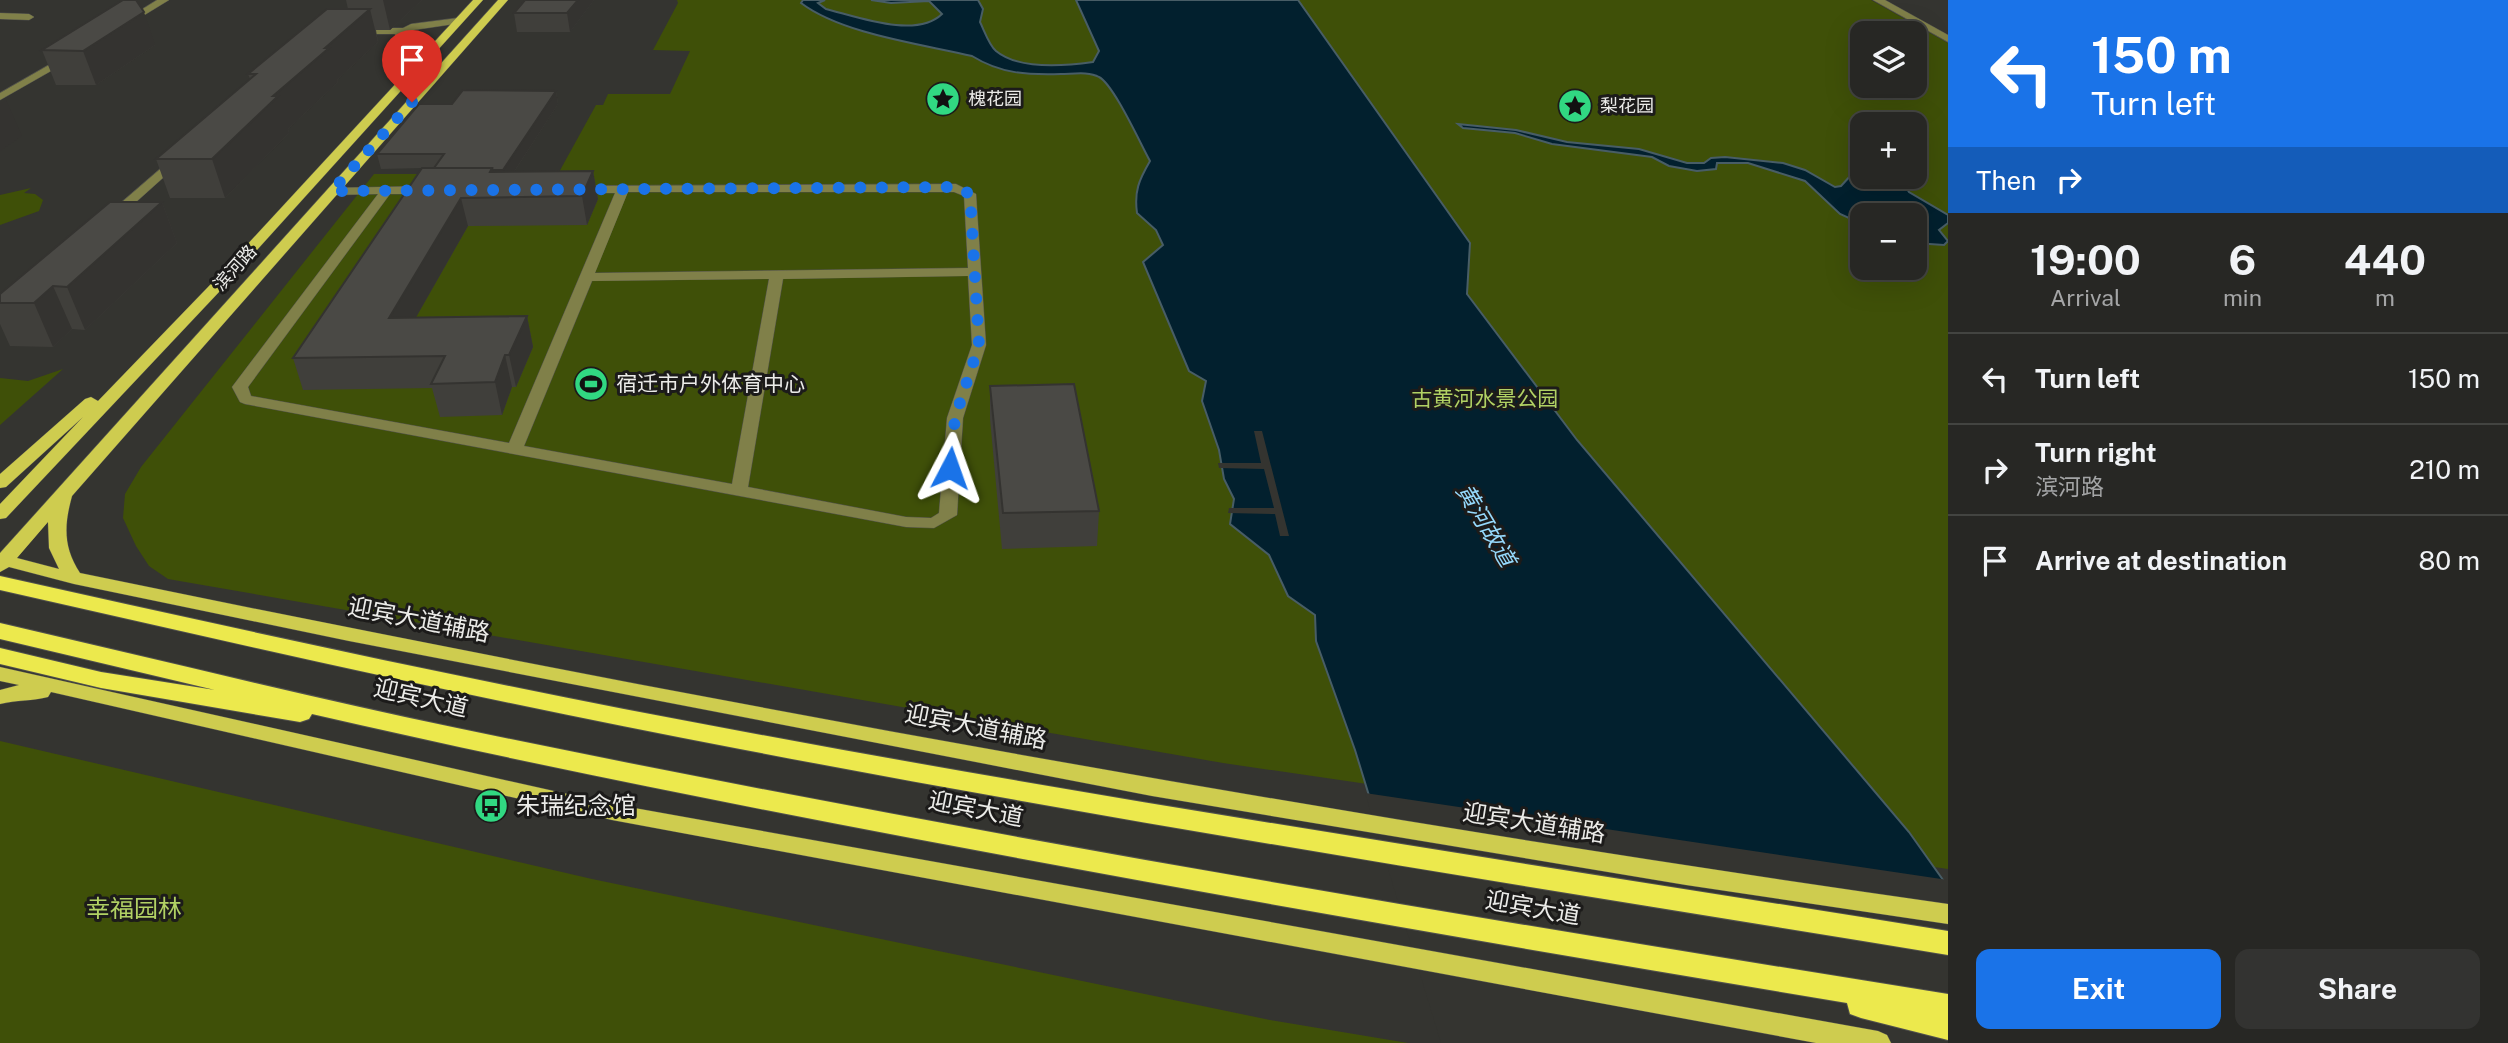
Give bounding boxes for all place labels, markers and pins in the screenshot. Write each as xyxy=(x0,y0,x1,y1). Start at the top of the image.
pin xyxy=(382,30,442,102)
place icon: 槐花园 xyxy=(924,80,962,118)
place icon: 梨花园 xyxy=(1556,87,1594,125)
place label: 槐花园 xyxy=(968,88,1022,109)
place label: 梨花园 xyxy=(1600,95,1654,116)
sports icon: 宿迁市户外体育中心 xyxy=(572,365,610,403)
place label: 宿迁市户外体育中心 xyxy=(616,371,805,396)
bus stop icon: 朱瑞纪念馆 xyxy=(472,787,510,825)
place label: 朱瑞纪念馆 xyxy=(516,791,636,819)

